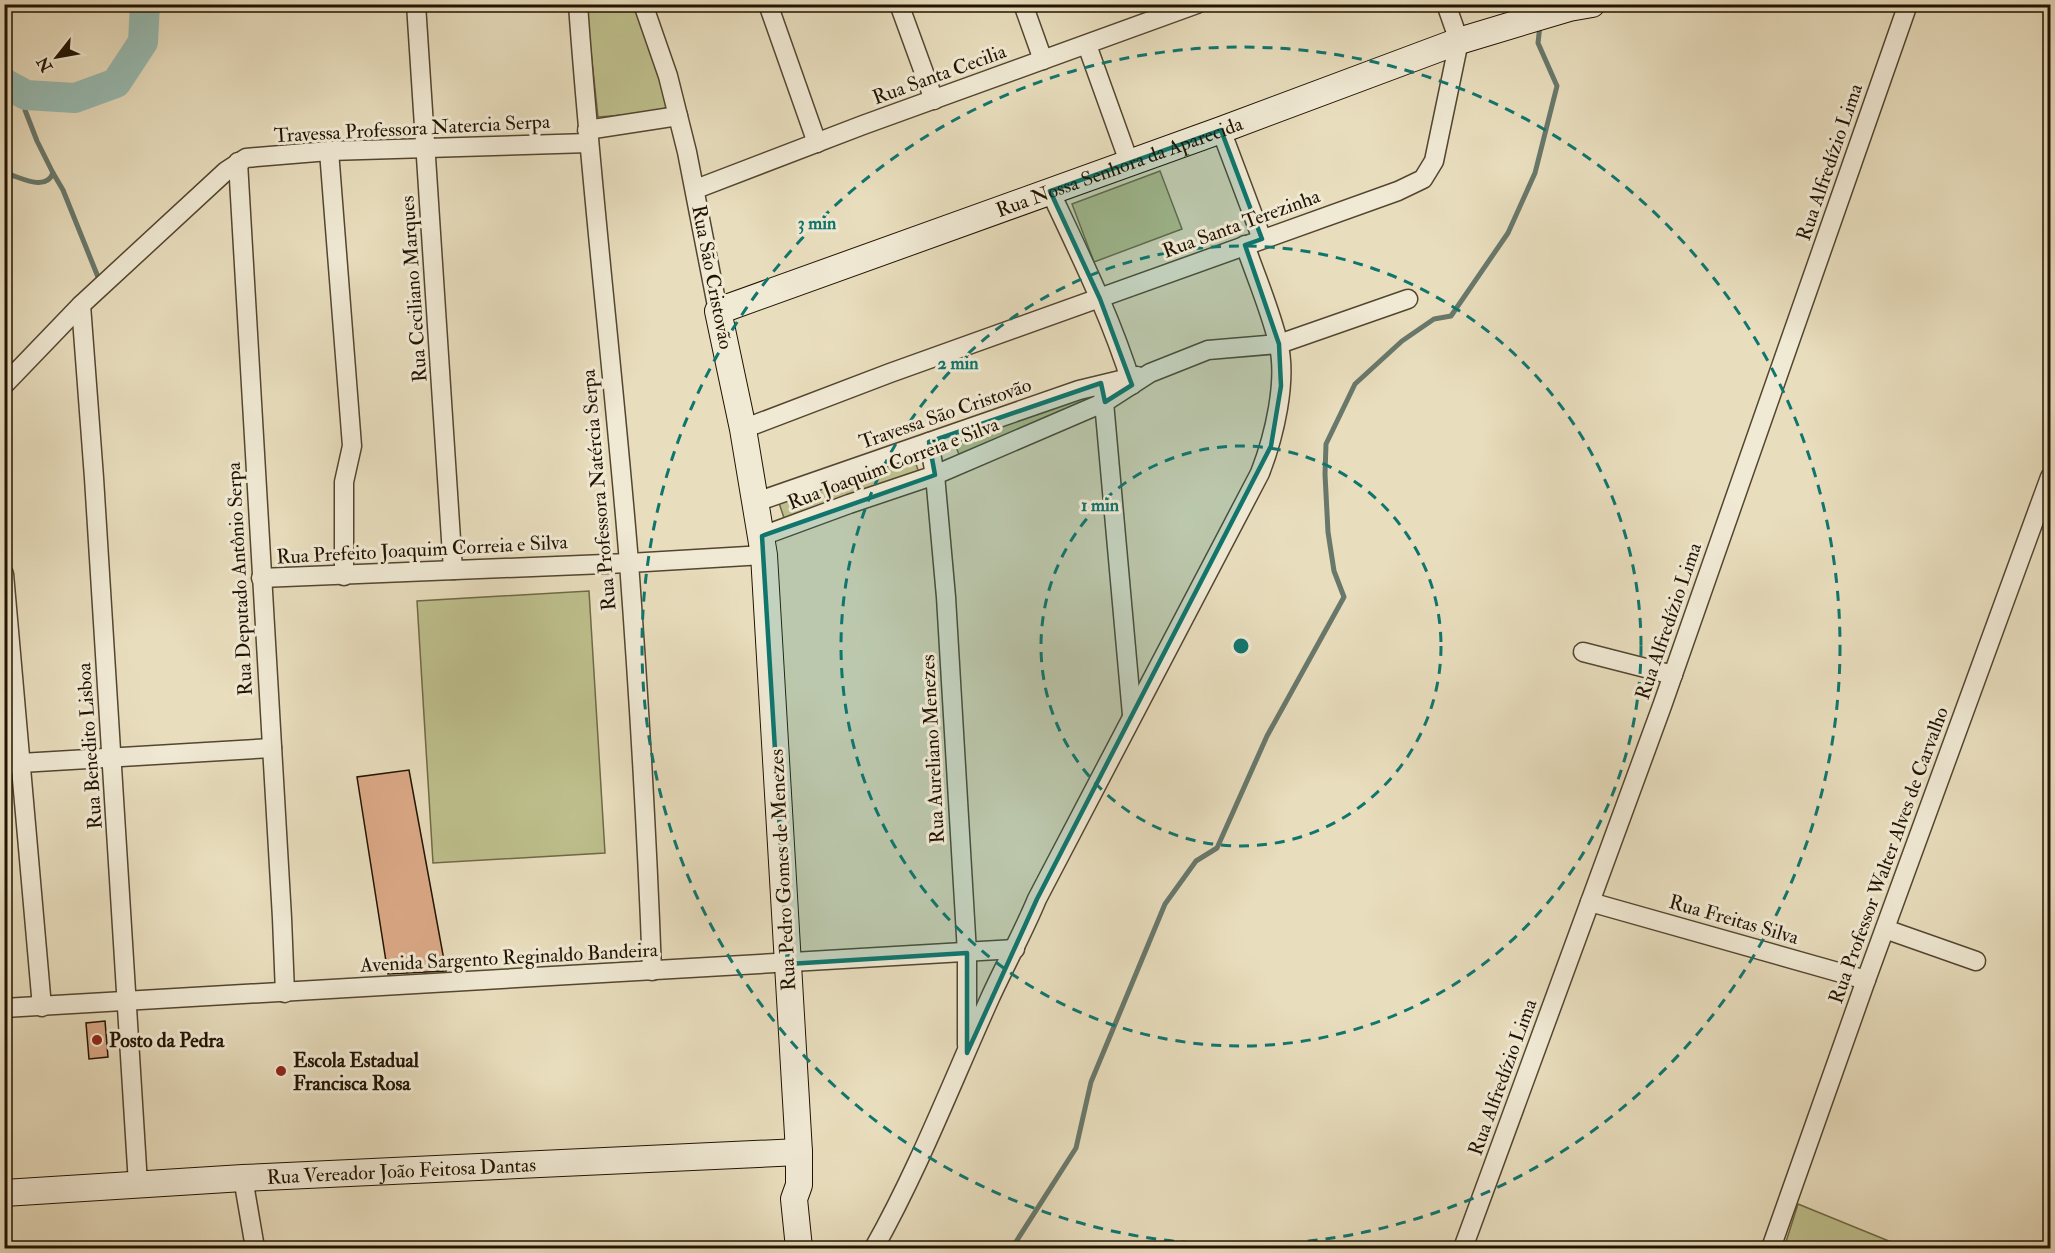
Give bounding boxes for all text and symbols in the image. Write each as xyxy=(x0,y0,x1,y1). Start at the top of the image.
north arrow xyxy=(27,27,87,87)
street label: Rua Santa Cecilia xyxy=(869,38,1010,110)
text: N xyxy=(32,52,58,76)
street label: Rua Alfredízio Lima xyxy=(1791,80,1868,244)
street label: Travessa Professora Natercia Serpa xyxy=(273,109,552,149)
street label: Rua Nossa Senhora da Aparecida xyxy=(993,111,1247,223)
street label: Rua Santa Terezinha xyxy=(1159,183,1324,264)
street label: Rua Ceciliano Marques xyxy=(394,195,432,383)
street label: Rua São Cristovão xyxy=(686,203,739,351)
text: 3 min xyxy=(798,212,837,235)
text: 2 min xyxy=(938,352,979,375)
street label: Rua Professora Natércia Serpa xyxy=(575,367,623,612)
street label: Travessa São Cristovão xyxy=(856,372,1035,455)
street label: Rua Joaquim Correia e Silva xyxy=(784,411,1003,515)
street label: Rua Deputado Antônio Serpa xyxy=(221,461,259,696)
text: 1 min xyxy=(1081,494,1120,517)
street label: Rua Prefeito Joaquim Correia e Silva xyxy=(276,529,569,570)
street label: Rua Alfredízio Lima xyxy=(1630,539,1707,703)
centre of rings xyxy=(1231,636,1251,656)
street label: Rua Aureliano Menezes xyxy=(915,654,950,844)
street label: Rua Benedito Lisboa xyxy=(71,661,108,830)
street label: Rua Professor Walter Alves de Carvalho xyxy=(1823,703,1954,1007)
street label: Rua Pedro Gomes de Menezes xyxy=(764,748,801,992)
street label: Rua Freitas Silva xyxy=(1666,889,1802,950)
street label: Avenida Sargento Reginaldo Bandeira xyxy=(359,937,659,978)
street label: Rua Alfredízio Lima xyxy=(1463,995,1543,1159)
place label: Posto da Pedra xyxy=(109,1028,225,1053)
marker: Posto da Pedra xyxy=(90,1033,104,1047)
place label: Escola Estadual Francisca Rosa xyxy=(293,1048,420,1096)
marker: Escola Estadual Francisca Rosa xyxy=(274,1064,288,1078)
street label: Rua Vereador João Feitosa Dantas xyxy=(266,1152,537,1190)

